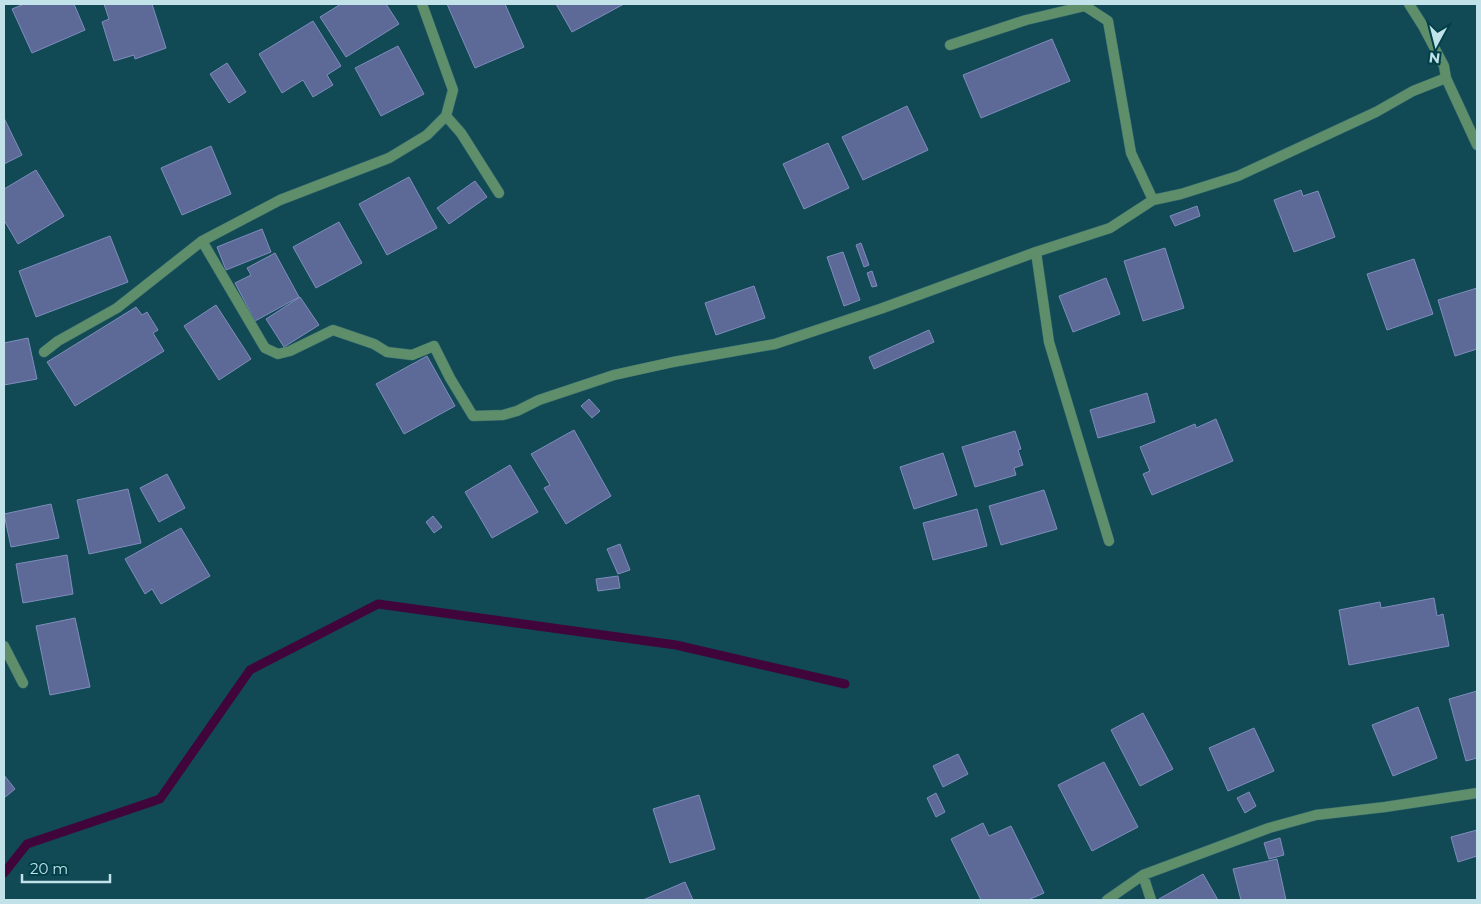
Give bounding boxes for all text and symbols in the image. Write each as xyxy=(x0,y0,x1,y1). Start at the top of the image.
north arrow xyxy=(1411,20,1461,70)
text: N xyxy=(1428,48,1441,68)
scale bar xyxy=(22,852,110,884)
text: 20 m xyxy=(30,859,68,878)

